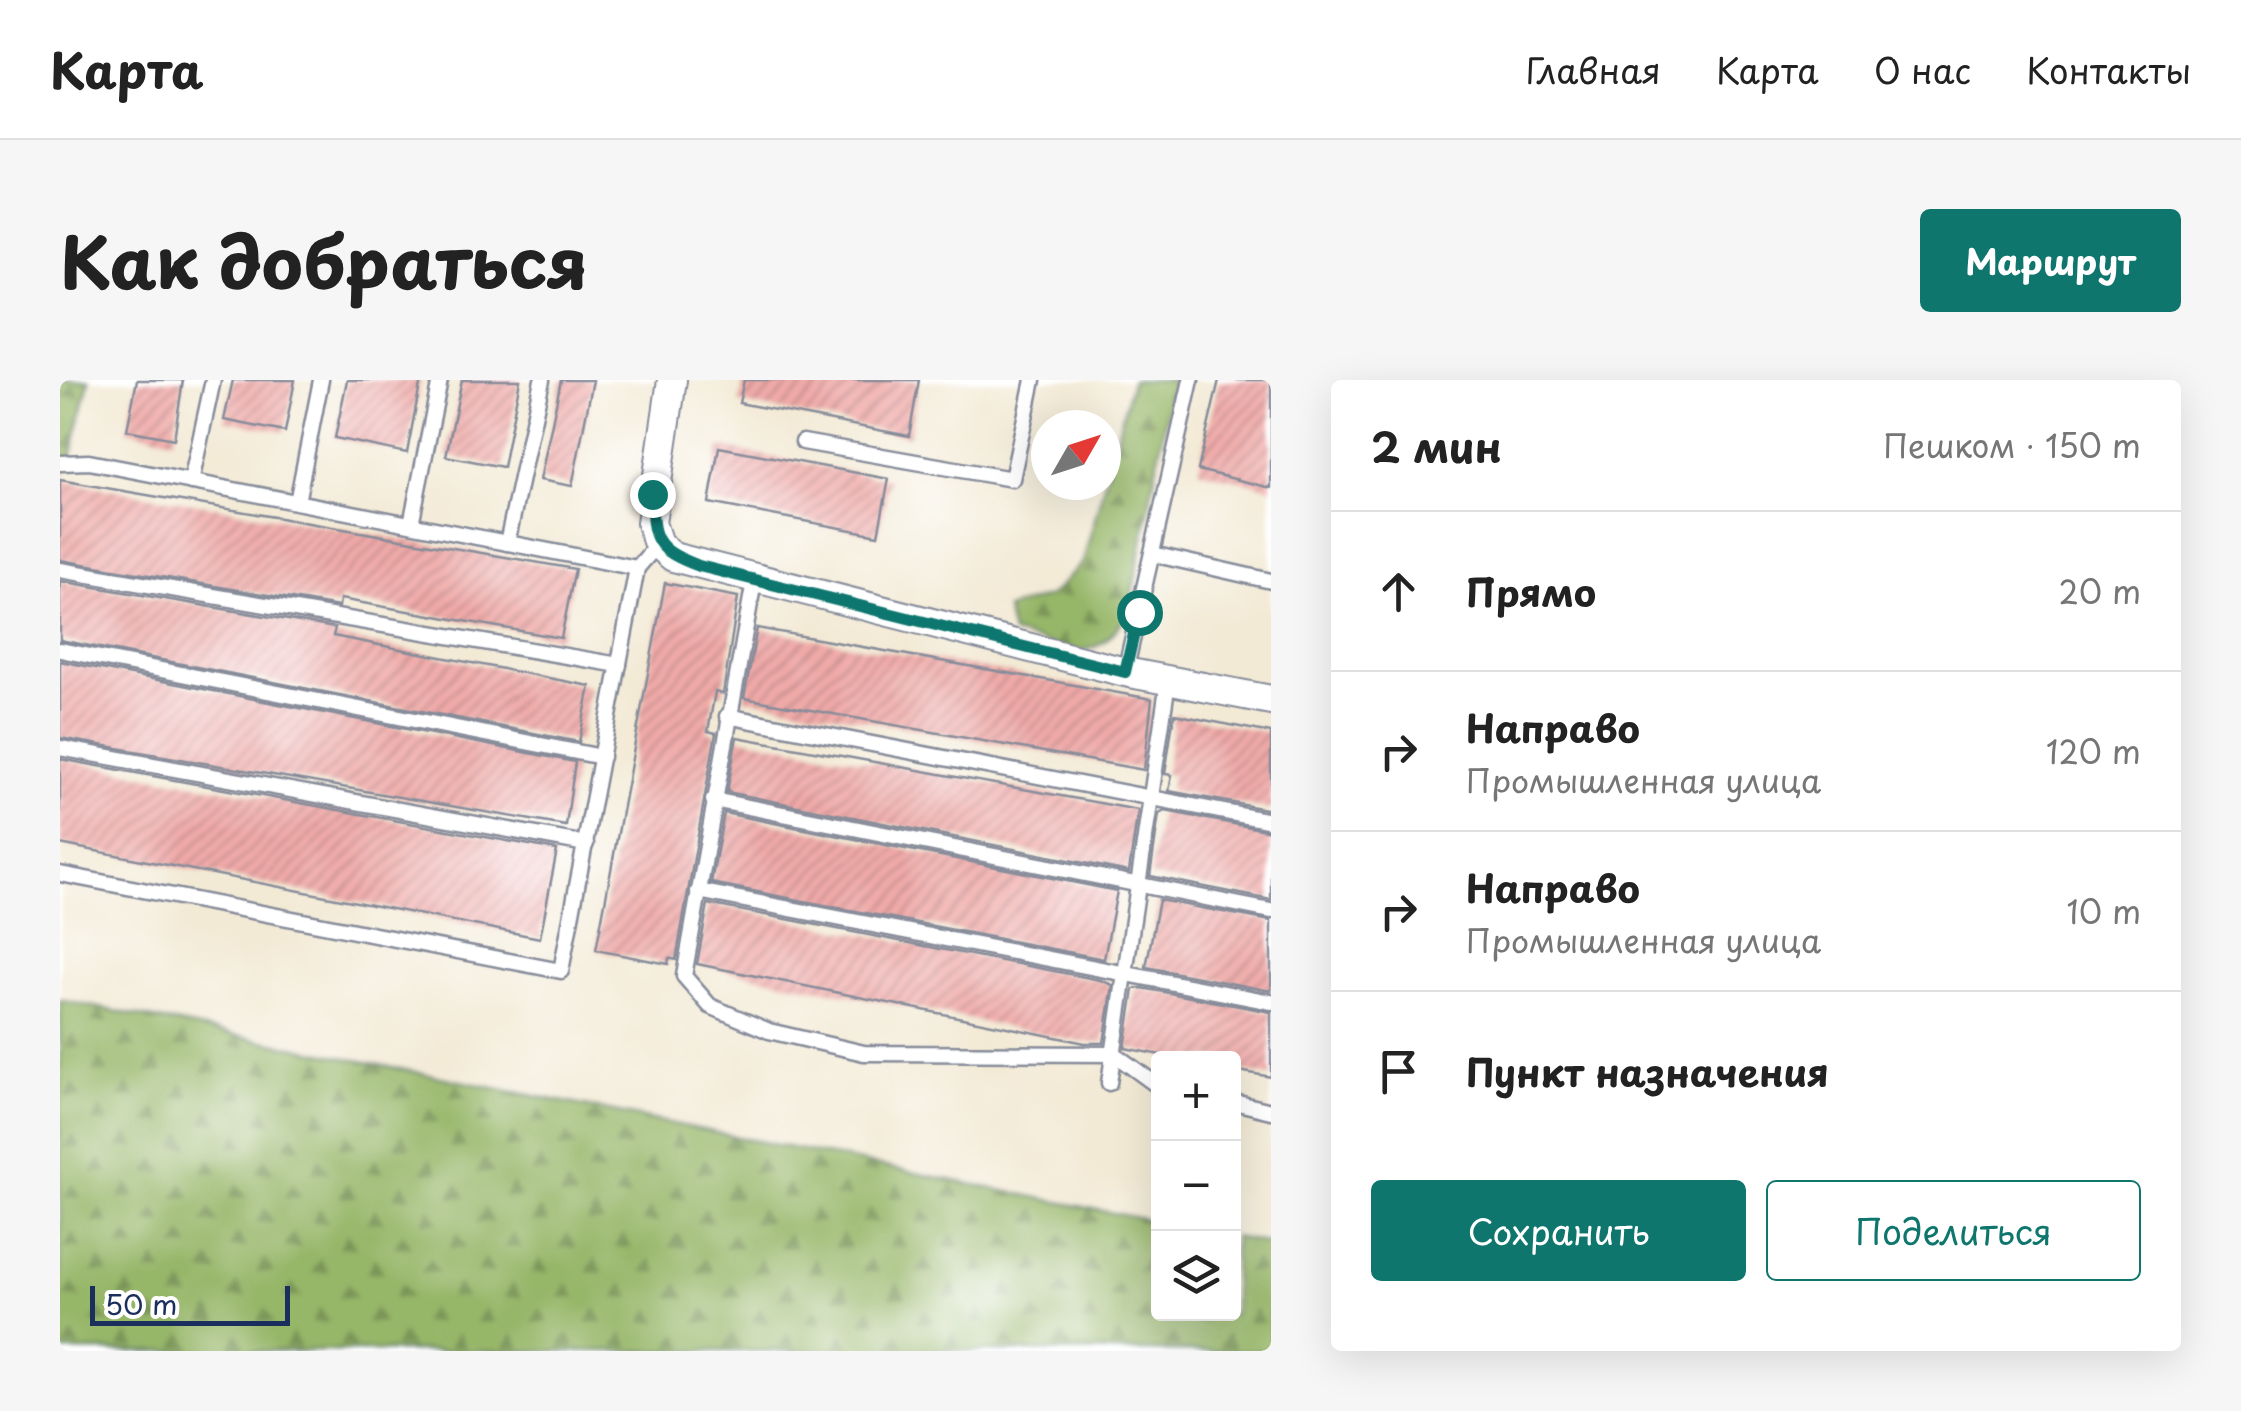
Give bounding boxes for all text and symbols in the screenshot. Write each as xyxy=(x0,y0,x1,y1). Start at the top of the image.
text: Карта xyxy=(50,33,204,105)
text: Главная xyxy=(1525,43,1661,96)
text: Карта xyxy=(1716,43,1819,96)
text: О нас xyxy=(1874,43,1971,96)
text: Контакты xyxy=(2026,43,2191,96)
text: Как добраться xyxy=(60,207,588,313)
button: Маршрут xyxy=(1920,209,2181,312)
north arrow xyxy=(1031,410,1121,500)
text: 2 мин xyxy=(1371,414,1502,477)
text: Пешком · 150 m xyxy=(1883,421,2141,469)
route end xyxy=(630,472,676,518)
text: Прямо xyxy=(1466,563,1596,620)
icon: ahead xyxy=(1371,564,1426,619)
text: 20 m xyxy=(2059,567,2141,615)
route start xyxy=(1117,590,1163,636)
text: Направо xyxy=(1466,699,1640,756)
icon: right xyxy=(1371,724,1426,779)
text: 120 m xyxy=(2046,727,2141,775)
text: Промышленная улица xyxy=(1466,756,1821,804)
text: Направо xyxy=(1466,859,1640,916)
icon: right xyxy=(1371,884,1426,939)
text: 10 m xyxy=(2067,887,2141,935)
text: Промышленная улица xyxy=(1466,916,1821,964)
text: Пункт назначения xyxy=(1466,1043,1829,1100)
icon: arrive xyxy=(1371,1044,1426,1099)
map controls xyxy=(1151,1051,1241,1321)
button: + xyxy=(1151,1051,1241,1141)
button: − xyxy=(1151,1141,1241,1231)
button: Сохранить xyxy=(1371,1180,1746,1281)
button: Поделиться xyxy=(1766,1180,2141,1281)
button: layers xyxy=(1151,1231,1241,1321)
scale bar xyxy=(90,1281,290,1326)
text: 50 m xyxy=(105,1282,178,1325)

